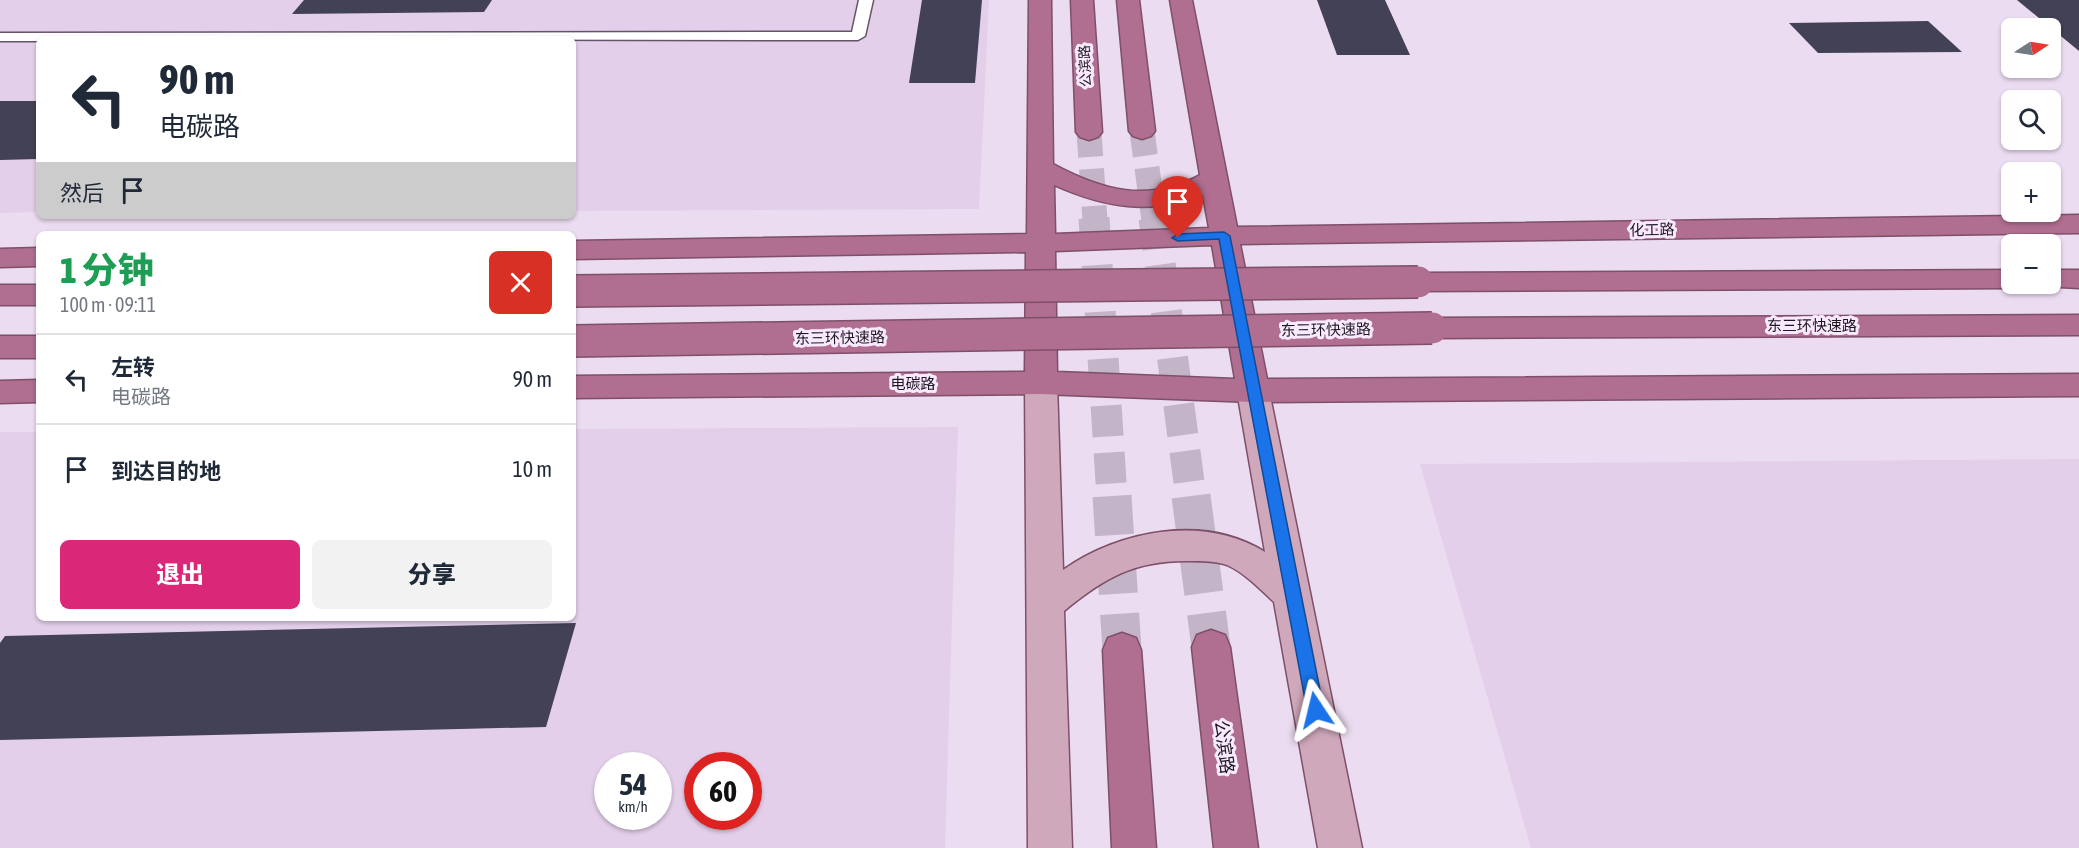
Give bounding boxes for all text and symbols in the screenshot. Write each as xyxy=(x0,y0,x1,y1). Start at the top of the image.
north arrow xyxy=(2001,18,2061,78)
map controls xyxy=(2001,18,2061,294)
street label: 公滨路 xyxy=(1076,45,1094,87)
text: 90 m xyxy=(159,55,234,103)
icon: left xyxy=(60,60,138,138)
button: search xyxy=(2001,90,2061,150)
text: 电碳路 xyxy=(159,111,240,142)
button: + xyxy=(2001,162,2061,222)
icon: arrive xyxy=(116,174,149,207)
pin xyxy=(1152,176,1203,238)
text: 然后 xyxy=(60,180,104,206)
icon: arrive xyxy=(1161,185,1194,218)
street label: 化工路 xyxy=(1629,221,1675,238)
button: − xyxy=(2001,234,2061,294)
text: 1 分钟 xyxy=(60,249,154,291)
button: close xyxy=(489,251,552,314)
text: 100 m · 09:11 xyxy=(60,293,156,316)
street label: 东三环快速路 xyxy=(1767,317,1857,334)
street label: 东三环快速路 xyxy=(1281,320,1371,339)
street label: 东三环快速路 xyxy=(795,328,885,347)
text: 左转 xyxy=(111,354,155,380)
icon: left xyxy=(60,363,93,396)
text: 90 m xyxy=(512,366,552,392)
street label: 电碳路 xyxy=(890,375,936,392)
text: 电碳路 xyxy=(111,385,171,408)
icon: arrive xyxy=(60,453,93,486)
text: 10 m xyxy=(512,456,552,482)
text: 到达目的地 xyxy=(111,458,221,484)
button: 退出 xyxy=(60,540,300,609)
button: 分享 xyxy=(312,540,552,609)
position arrow xyxy=(1284,678,1348,742)
street label: 公滨路 xyxy=(1211,719,1238,775)
speed limit sign: 60 xyxy=(684,752,762,830)
text: 54 xyxy=(619,767,647,801)
text: km/h xyxy=(618,798,648,815)

